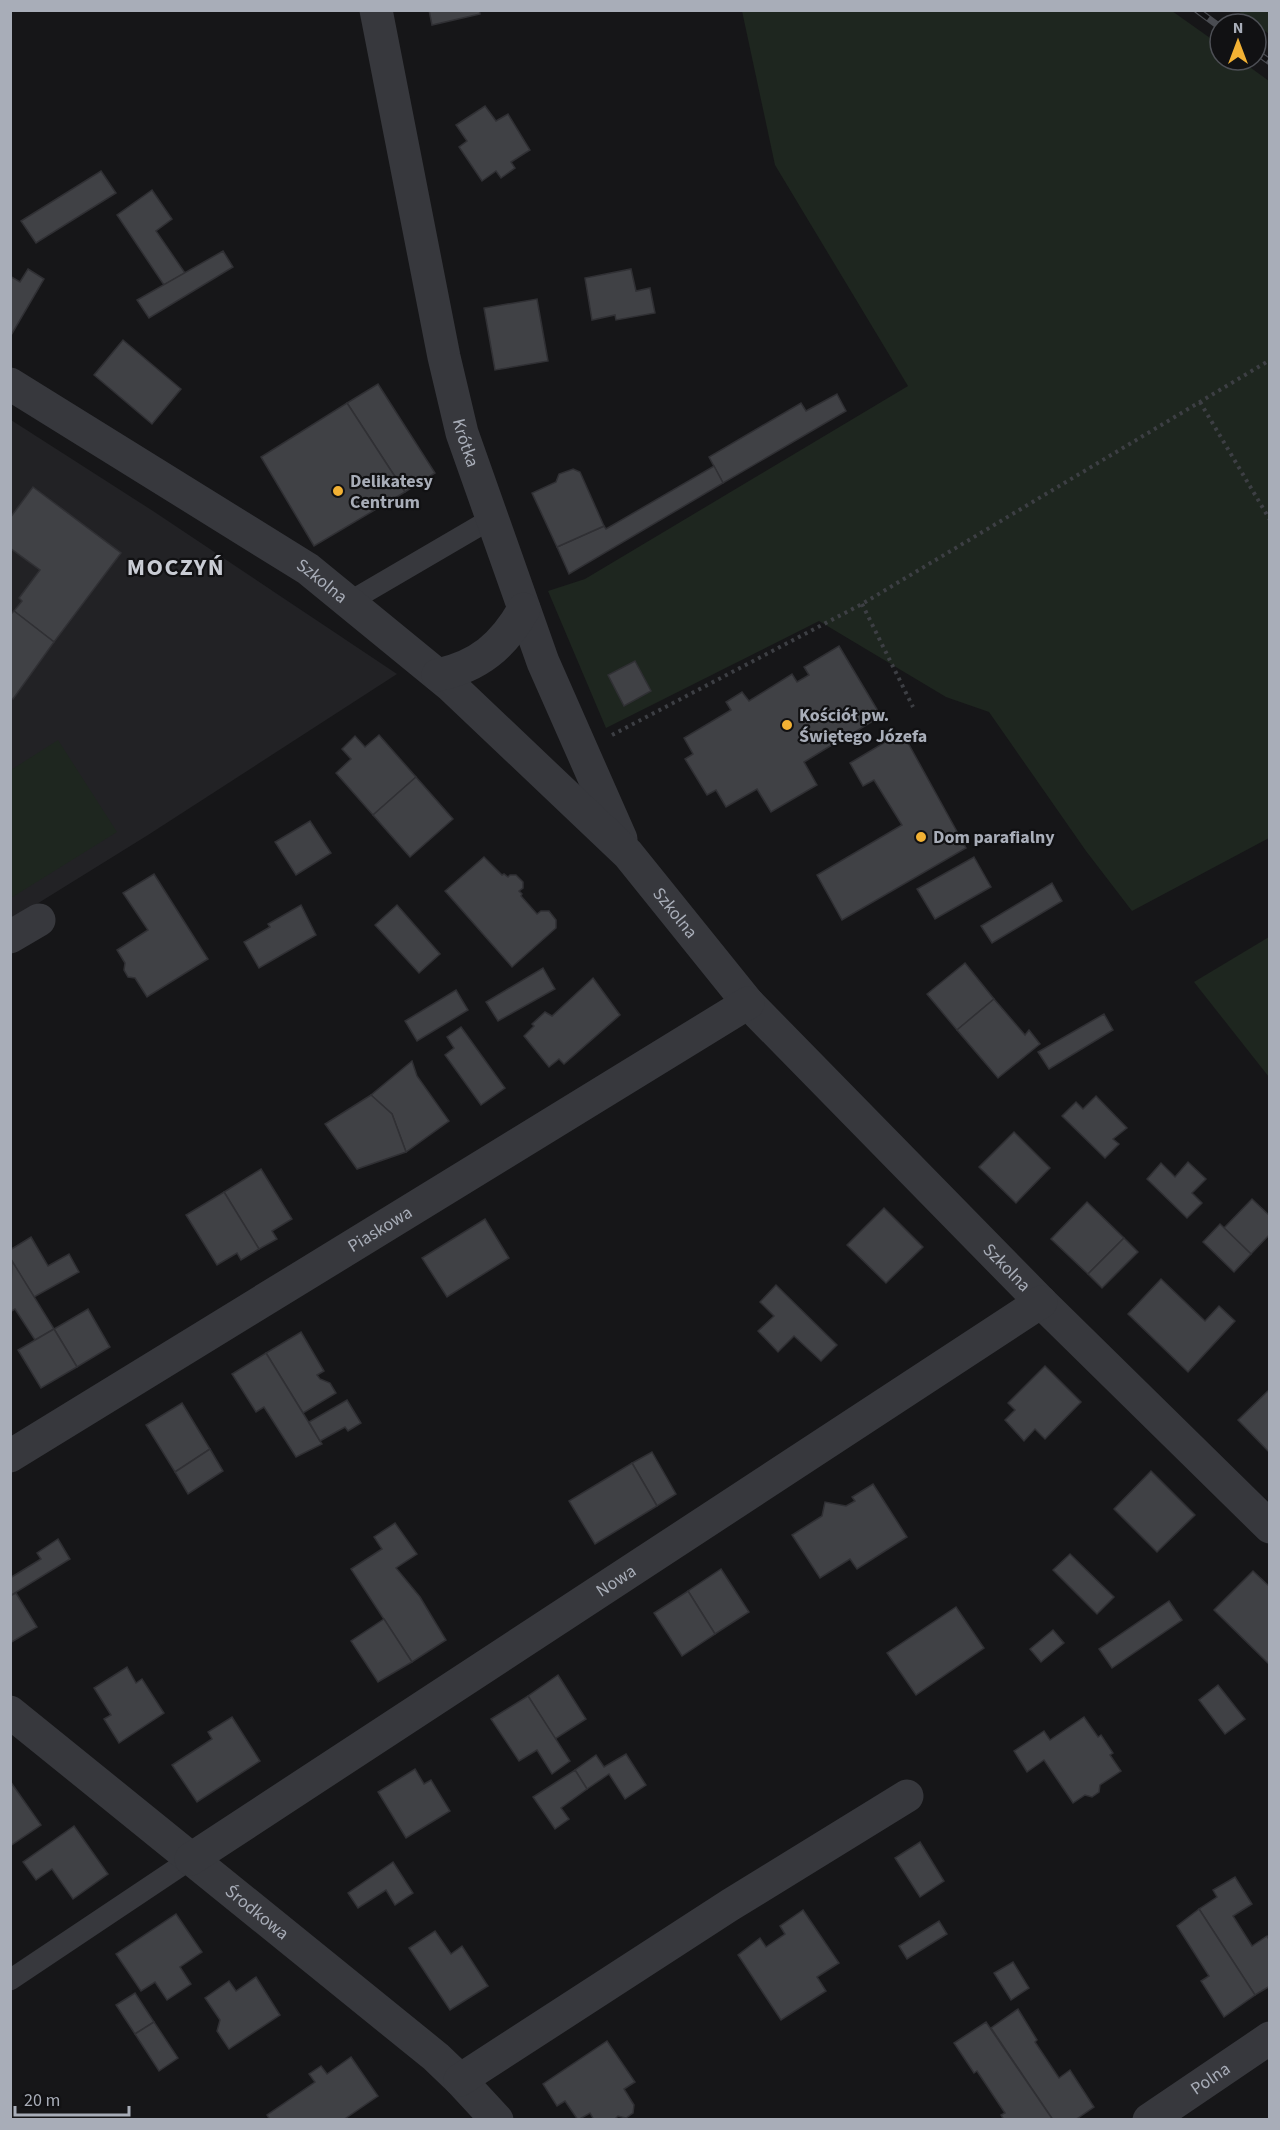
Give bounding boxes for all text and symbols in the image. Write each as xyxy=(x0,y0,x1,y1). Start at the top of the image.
north arrow xyxy=(1208,12,1268,72)
text: N xyxy=(1233,17,1243,39)
street label: Krótka xyxy=(446,416,485,471)
place label: Delikatesy Centrum xyxy=(350,469,434,515)
marker: Delikatesy Centrum xyxy=(331,484,345,498)
district label: MOCZYŃ xyxy=(127,550,225,585)
street label: Szkolna xyxy=(292,553,353,609)
place label: Kościół pw. Świętego Józefa xyxy=(799,703,927,749)
marker: Kościół pw. Świętego Józefa xyxy=(780,718,794,732)
place label: Dom parafialny xyxy=(933,825,1055,850)
marker: Dom parafialny xyxy=(914,830,928,844)
street label: Szkolna xyxy=(647,882,703,944)
street label: Piaskowa xyxy=(343,1200,417,1259)
street label: Szkolna xyxy=(977,1238,1036,1298)
street label: Nowa xyxy=(591,1559,641,1603)
street label: Środkowa xyxy=(220,1879,294,1946)
street label: Polna xyxy=(1186,2056,1235,2101)
scale bar xyxy=(15,2079,129,2117)
text: 20 m xyxy=(24,2088,60,2113)

